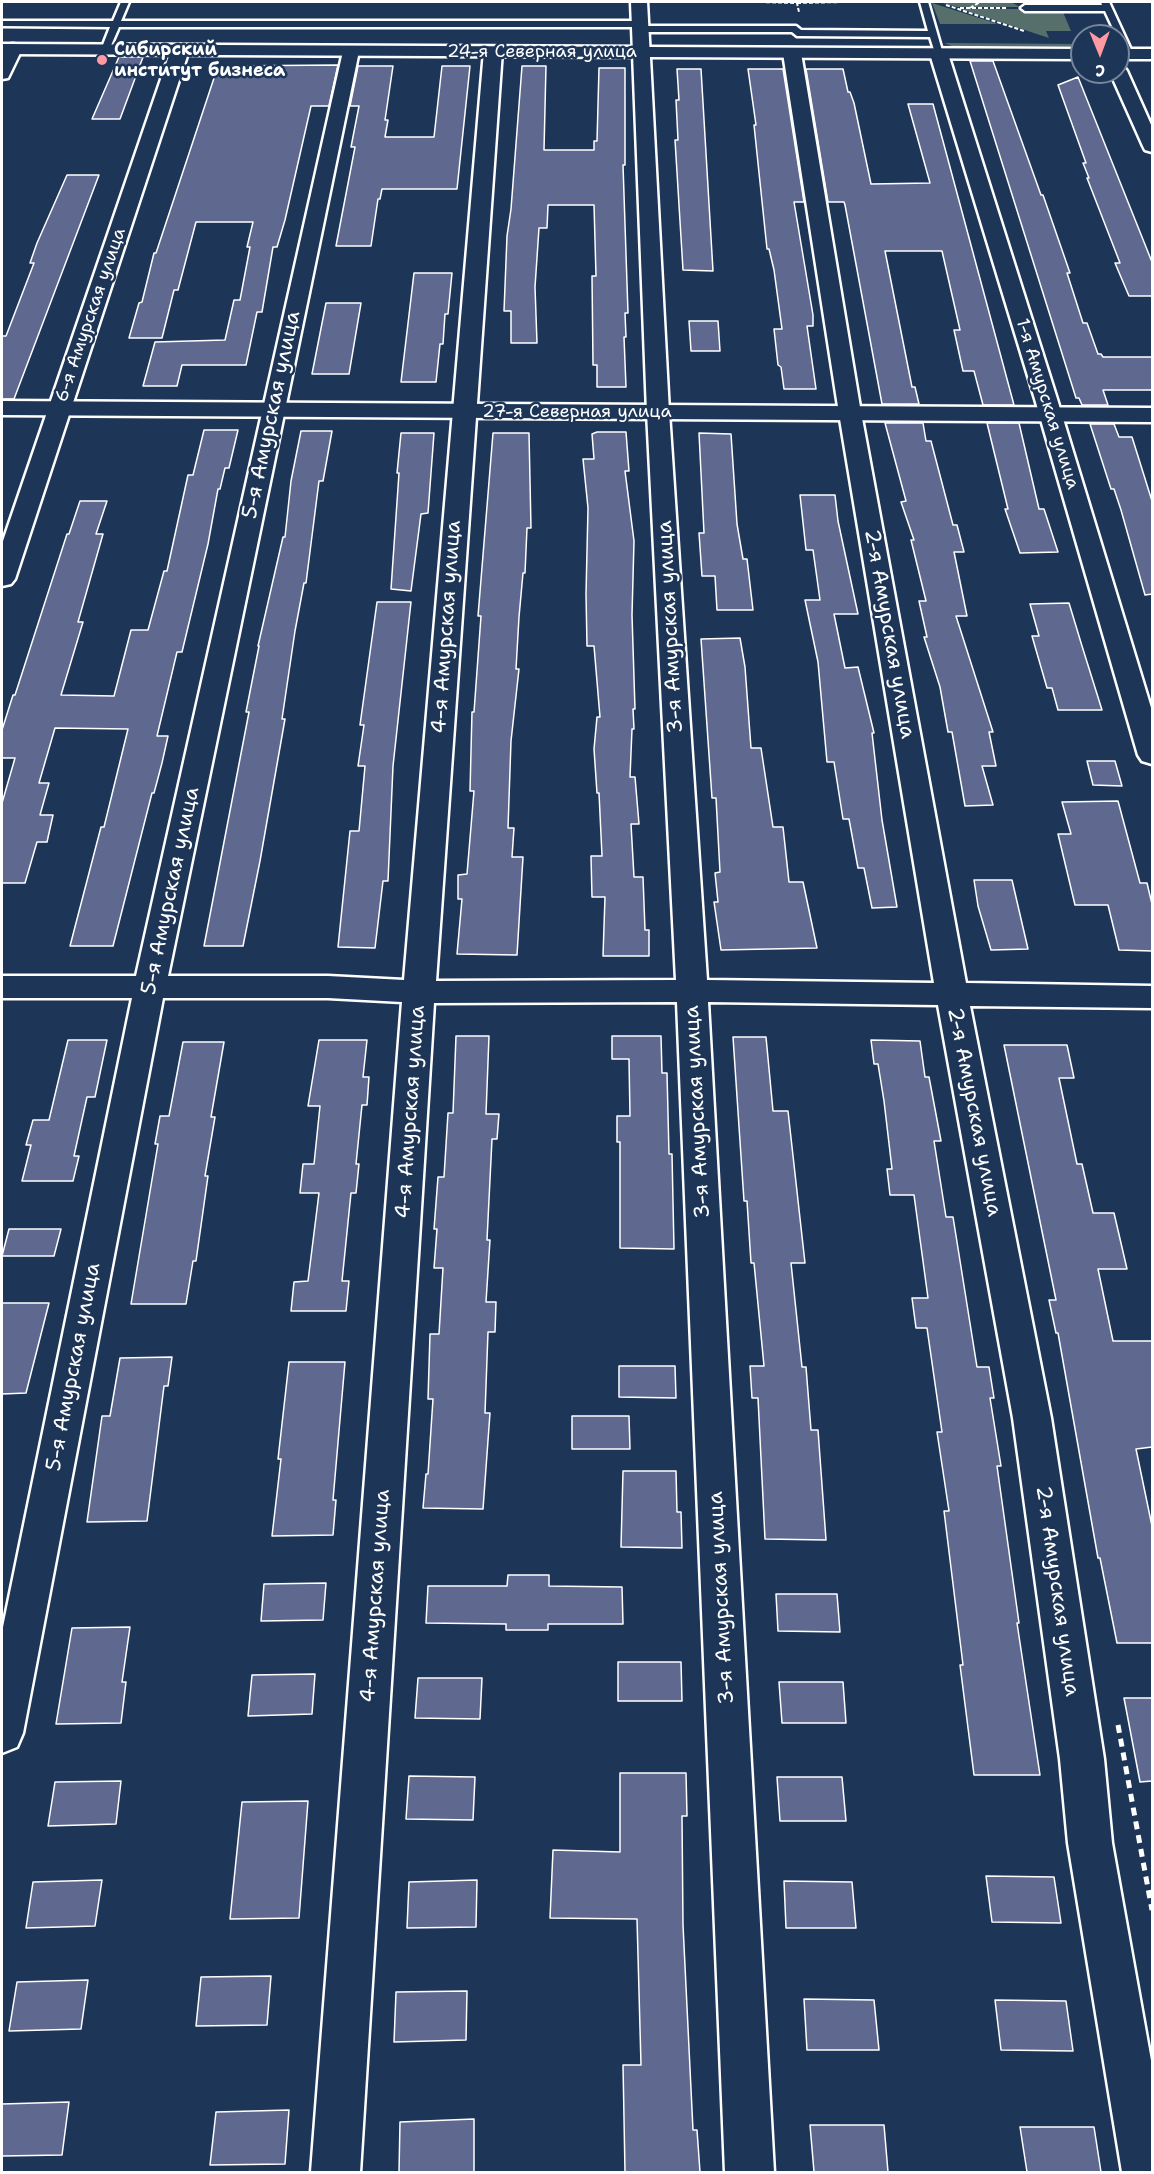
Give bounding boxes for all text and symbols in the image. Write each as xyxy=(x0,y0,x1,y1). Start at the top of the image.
north arrow xyxy=(1070,24,1130,84)
place label: Сибирский институт бизнеса xyxy=(114,39,285,82)
street label: 24-я Северная улица xyxy=(447,41,637,63)
marker: Сибирский институт бизнеса xyxy=(95,53,109,67)
text: С xyxy=(1095,60,1105,81)
street label: 6-я Амурская улица xyxy=(51,225,131,405)
street label: 5-я Амурская улица xyxy=(238,309,306,521)
street label: 1-я Амурская улица xyxy=(1011,316,1083,492)
street label: 27-я Северная улица xyxy=(482,401,672,423)
street label: 4-я Амурская улица xyxy=(427,520,467,734)
street label: 3-я Амурская улица xyxy=(653,520,689,734)
street label: 2-я Амурская улица xyxy=(858,527,920,741)
street label: 5-я Амурская улица xyxy=(137,785,205,997)
street label: 4-я Амурская улица xyxy=(391,1005,431,1219)
street label: 3-я Амурская улица xyxy=(680,1005,716,1219)
street label: 2-я Амурская улица xyxy=(941,1005,1007,1219)
street label: 5-я Амурская улица xyxy=(41,1261,107,1473)
street label: 2-я Амурская улица xyxy=(1030,1484,1084,1698)
street label: 4-я Амурская улица xyxy=(356,1489,396,1703)
street label: 3-я Амурская улица xyxy=(704,1491,740,1705)

